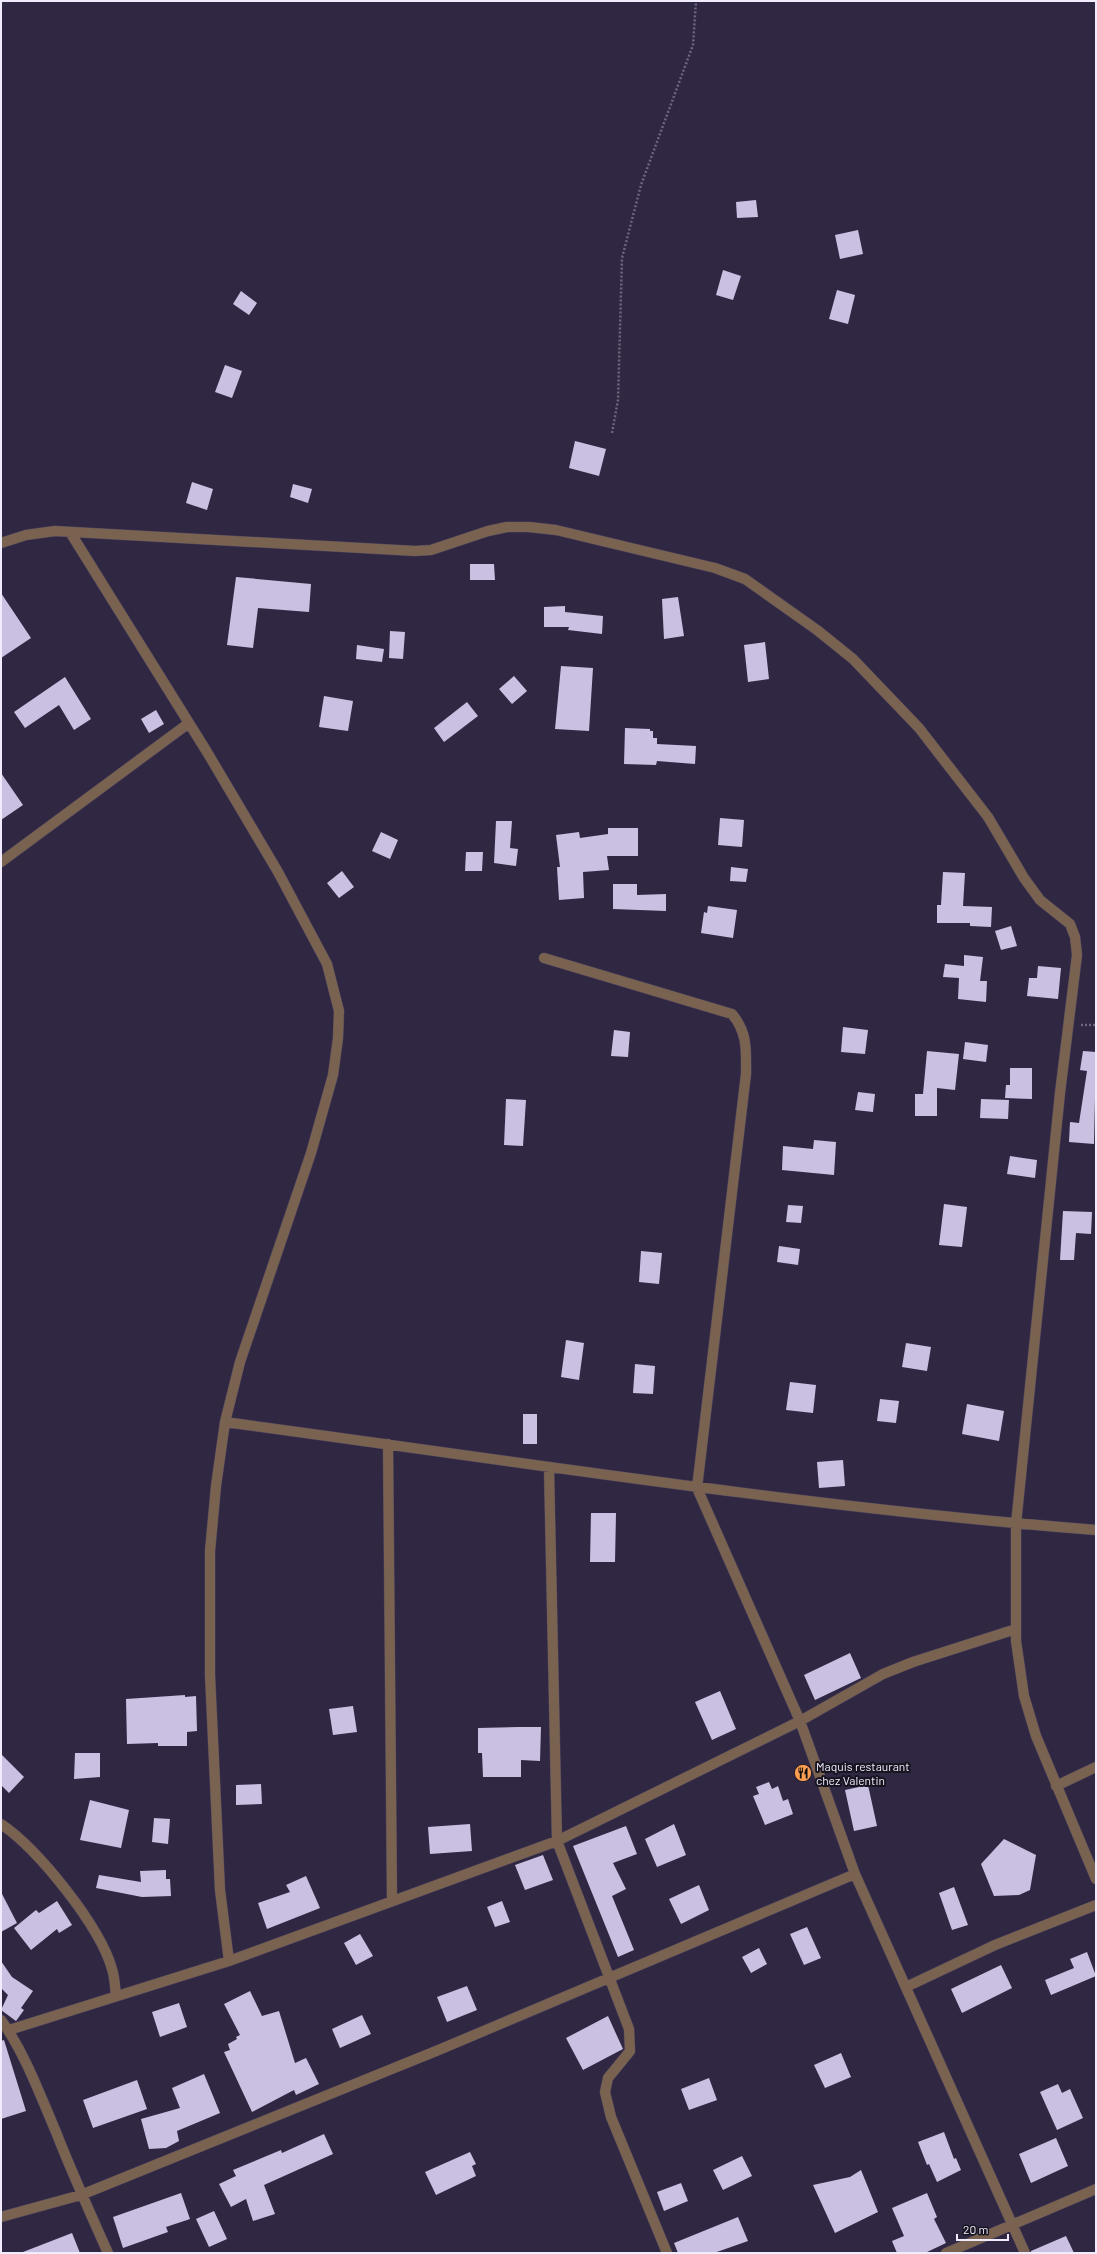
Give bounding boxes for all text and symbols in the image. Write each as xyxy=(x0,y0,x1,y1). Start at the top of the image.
place label: Maquis restaurant chez Valentin xyxy=(816,1759,910,1787)
restaurant icon: Maquis restaurant chez Valentin xyxy=(793,1763,813,1783)
scale bar xyxy=(957,2216,1008,2242)
text: 20 m xyxy=(963,2222,989,2236)

